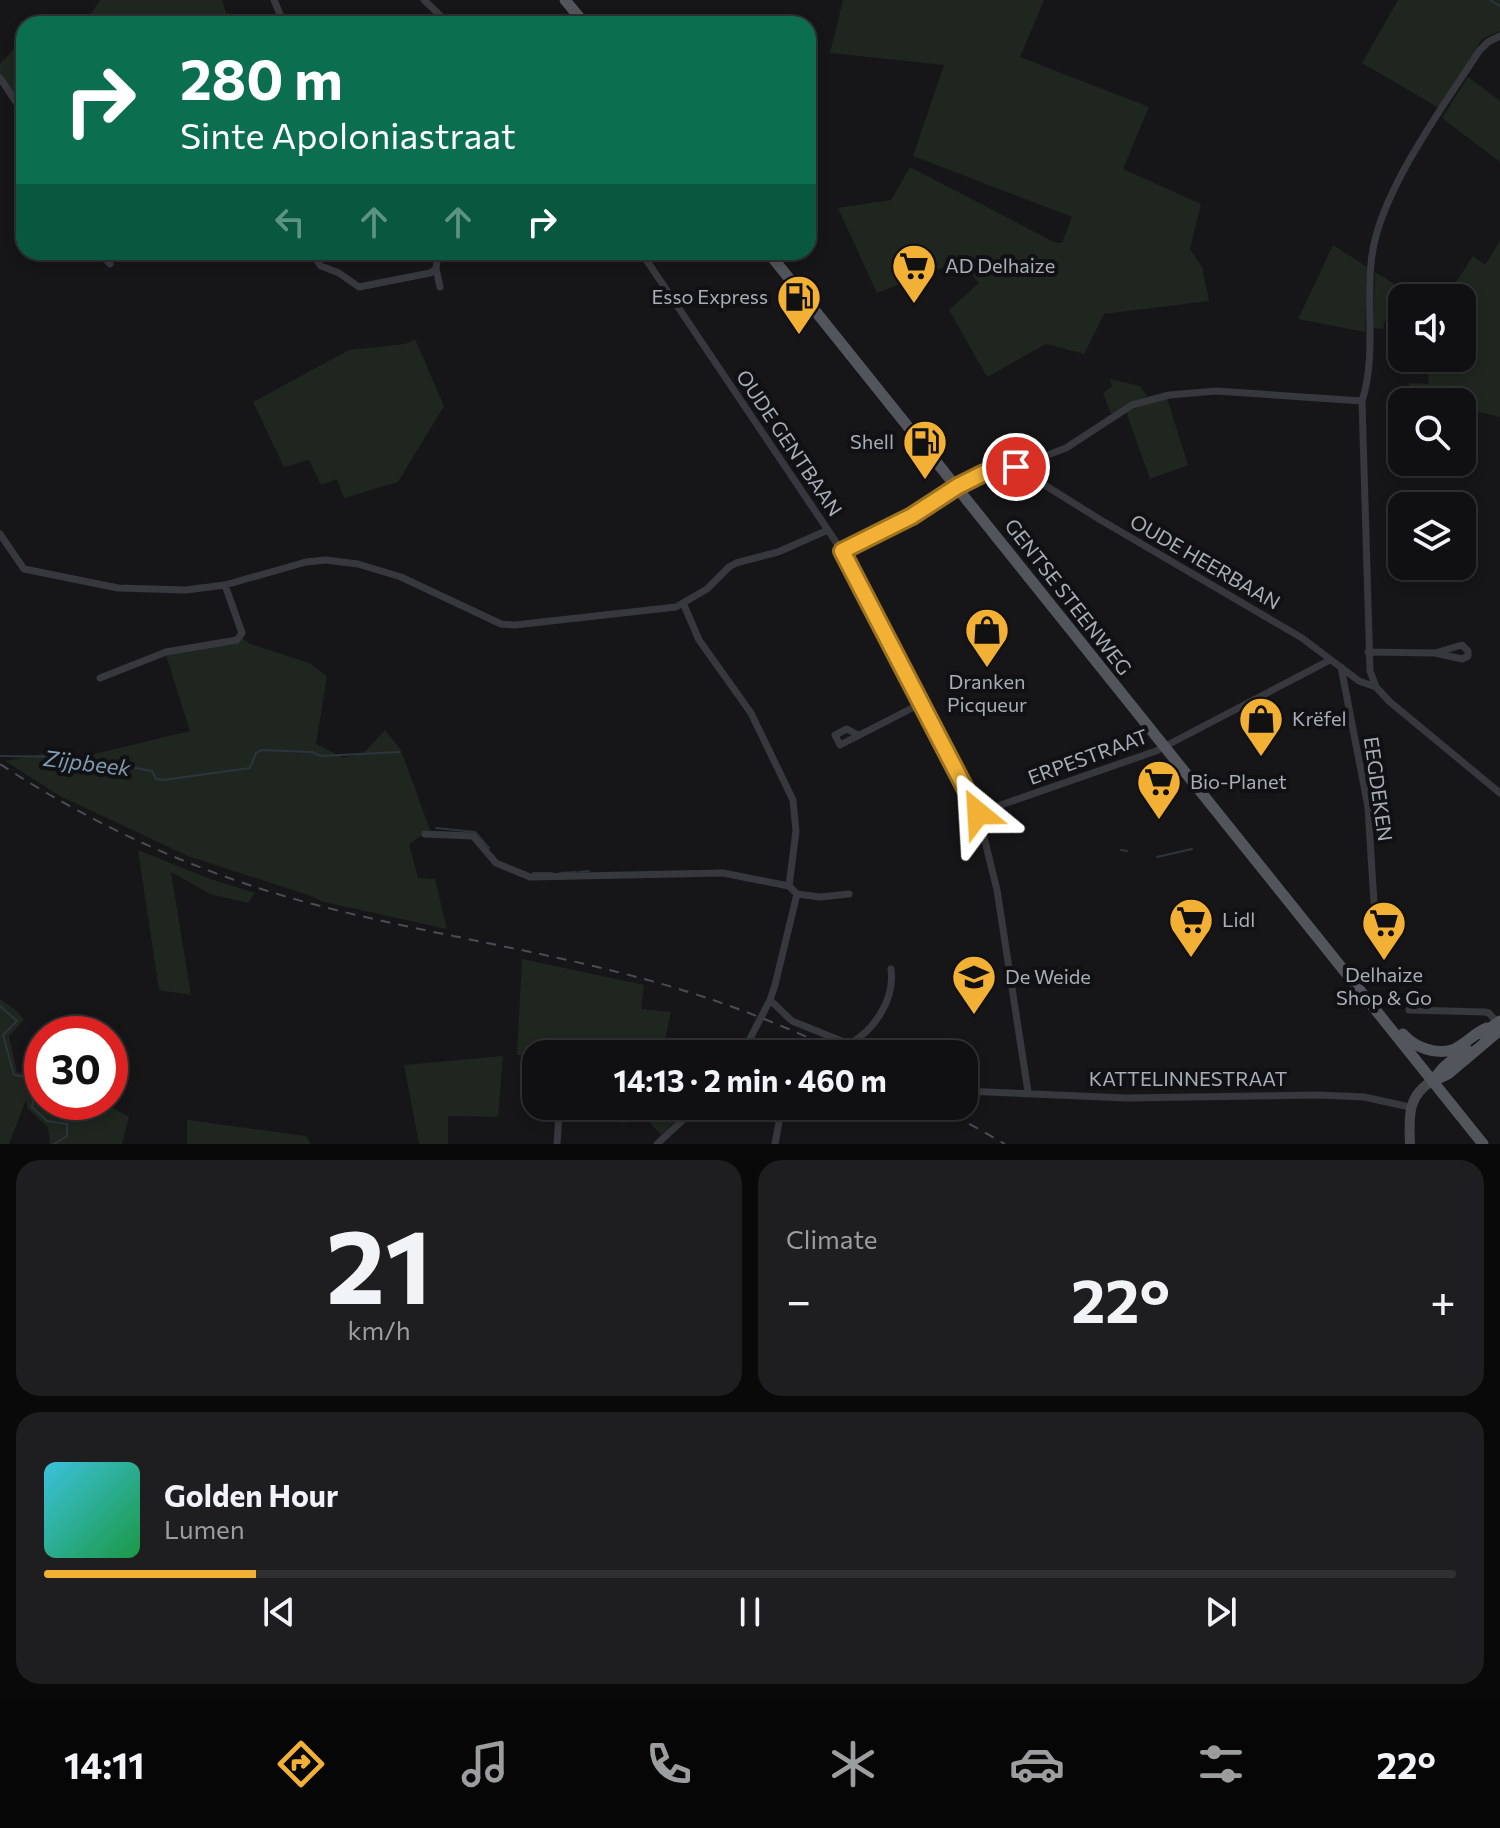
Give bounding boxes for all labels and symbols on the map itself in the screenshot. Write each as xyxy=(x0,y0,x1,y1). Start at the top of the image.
supermarket icon: AD Delhaize xyxy=(890,242,938,305)
place label: AD Delhaize xyxy=(945,253,1055,277)
fuel station icon: Esso Express xyxy=(775,273,823,336)
place label: Esso Express xyxy=(652,284,768,308)
street label: OUDE GENTBAAN xyxy=(732,365,848,520)
fuel station icon: Shell xyxy=(901,418,949,481)
place label: Shell xyxy=(850,429,894,453)
pin xyxy=(982,433,1050,501)
street label: OUDE HEERBAAN xyxy=(1126,508,1285,614)
street label: GENTSE STEENWEG xyxy=(1000,513,1137,679)
shop icon: Dranken Picqueur xyxy=(963,606,1011,669)
place label: Dranken Picqueur xyxy=(947,669,1027,716)
shop icon: Krëfel xyxy=(1237,695,1285,758)
place label: Krëfel xyxy=(1292,706,1347,730)
street label: ERPESTRAAT xyxy=(1024,723,1151,789)
street label: EEGDEKEN xyxy=(1360,735,1398,843)
water label: Zijpbeek xyxy=(41,744,133,781)
supermarket icon: Bio-Planet xyxy=(1135,758,1183,821)
place label: Bio-Planet xyxy=(1190,769,1287,793)
position arrow xyxy=(936,771,1020,855)
supermarket icon: Lidl xyxy=(1167,896,1215,959)
supermarket icon: Delhaize Shop & Go xyxy=(1360,899,1408,962)
place label: Lidl xyxy=(1222,907,1255,931)
school or university icon: De Weide xyxy=(950,953,998,1016)
place label: Delhaize Shop & Go xyxy=(1336,962,1432,1009)
place label: De Weide xyxy=(1005,964,1091,988)
speed limit sign: 30 xyxy=(24,1016,128,1120)
street label: KATTELINNESTRAAT xyxy=(1089,1066,1287,1090)

